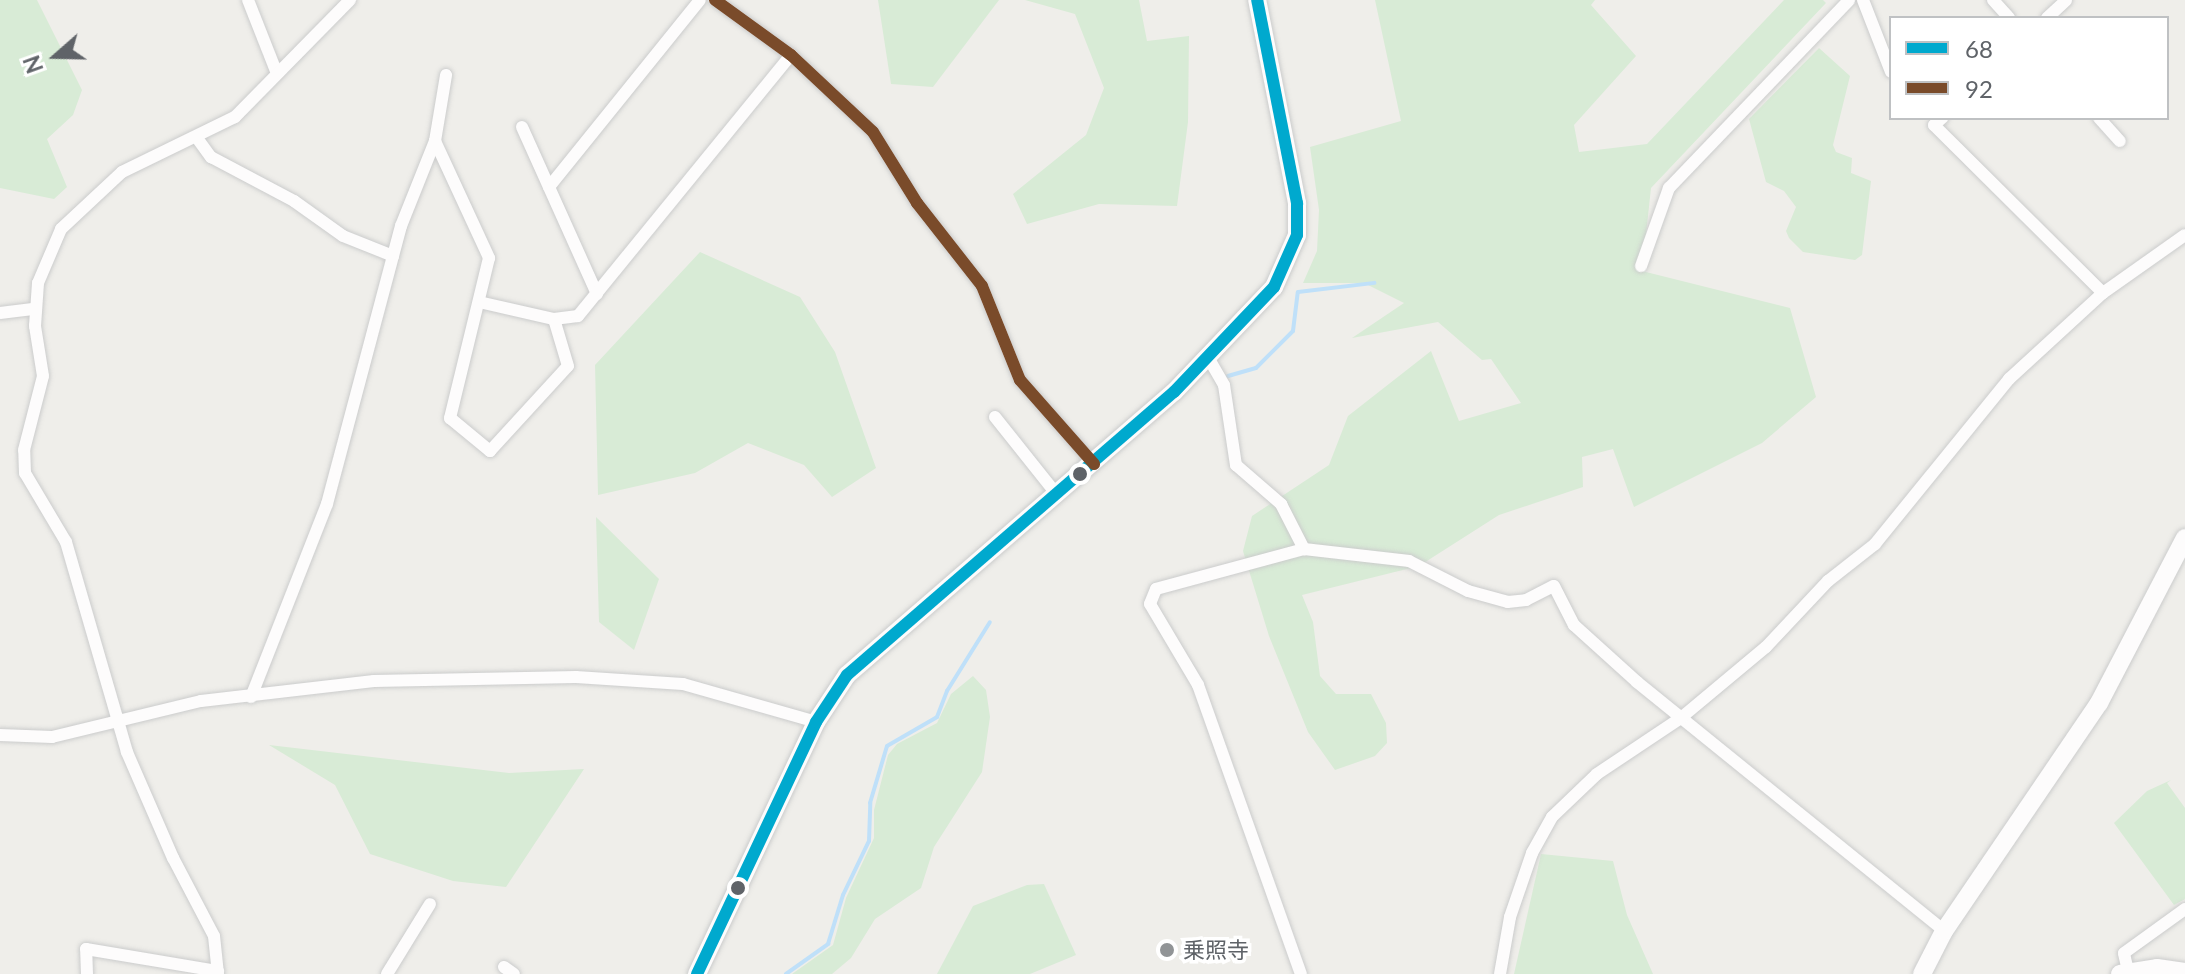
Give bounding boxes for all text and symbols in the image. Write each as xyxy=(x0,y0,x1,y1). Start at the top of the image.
north arrow xyxy=(16,16,96,96)
legend xyxy=(1889,16,2169,120)
text: 68 xyxy=(1965,34,1993,63)
text: N xyxy=(17,52,49,77)
text: 92 xyxy=(1965,74,1993,103)
unlabelled marker xyxy=(1072,466,1088,482)
unlabelled marker xyxy=(730,880,746,896)
place label: 乗照寺 xyxy=(1183,937,1249,963)
marker: 乗照寺 xyxy=(1158,941,1176,959)

